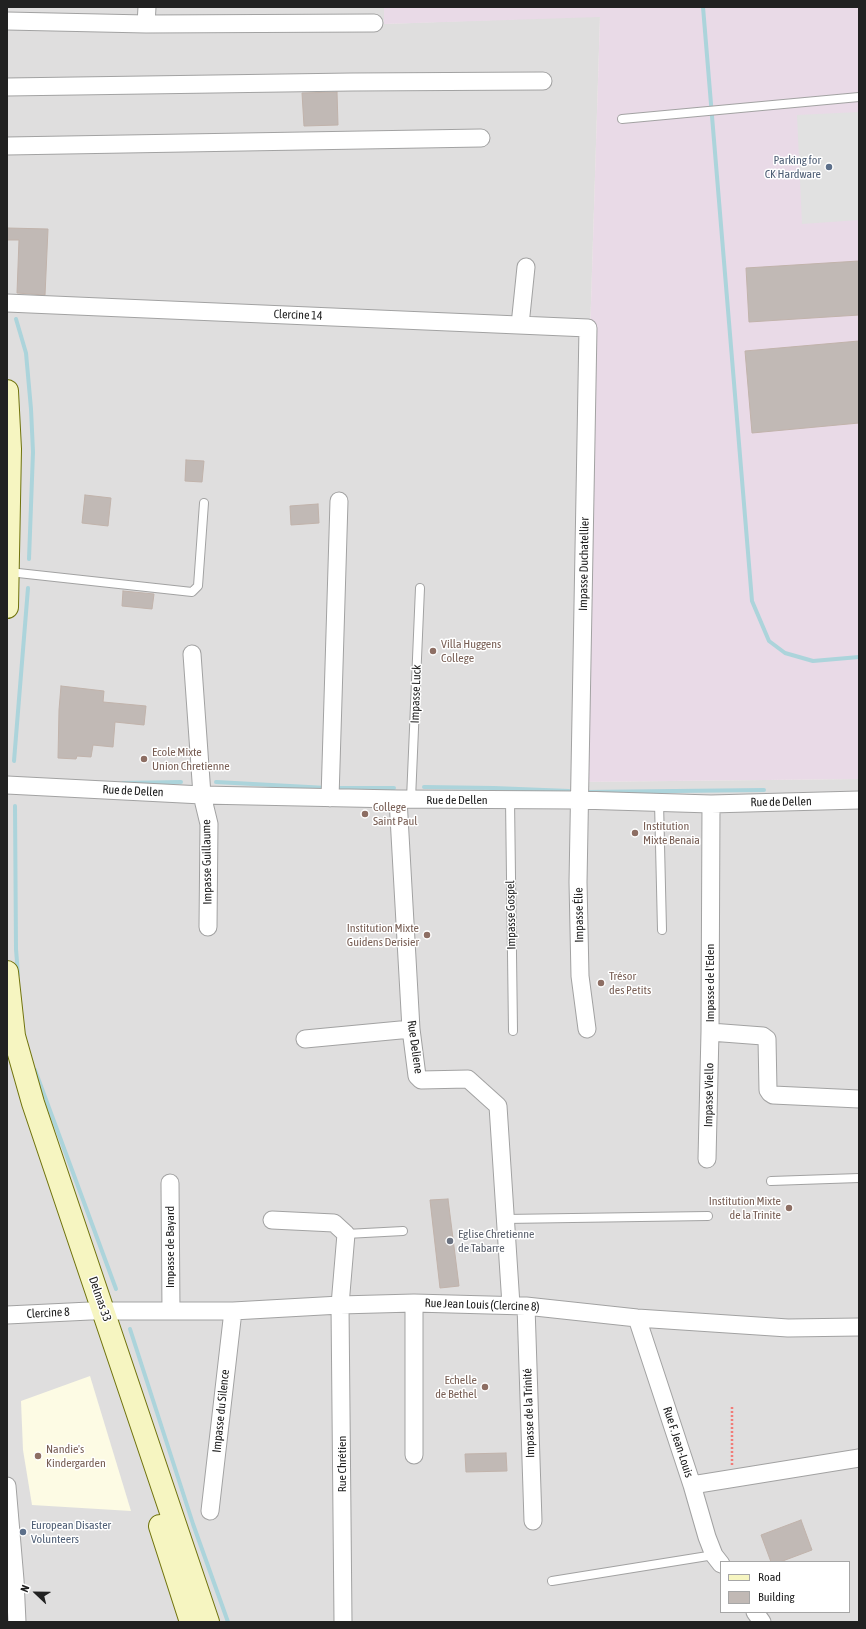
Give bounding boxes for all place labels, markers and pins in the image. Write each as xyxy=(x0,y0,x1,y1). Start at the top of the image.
place label: Parking for CK Hardware xyxy=(765,153,821,181)
marker: Parking for CK Hardware xyxy=(824,162,834,172)
place label: Villa Huggens College xyxy=(441,637,501,665)
marker: Villa Huggens College xyxy=(428,646,438,656)
place label: Ecole Mixte Union Chretienne xyxy=(152,745,230,773)
marker: Ecole Mixte Union Chretienne xyxy=(139,754,149,764)
place label: College Saint Paul xyxy=(373,800,417,828)
marker: College Saint Paul xyxy=(360,809,370,819)
place label: Institution Mixte Benaia xyxy=(643,819,700,847)
marker: Institution Mixte Benaia xyxy=(630,828,640,838)
place label: Institution Mixte Guidens Derisier xyxy=(347,921,419,949)
marker: Institution Mixte Guidens Derisier xyxy=(422,930,432,940)
place label: Trésor des Petits xyxy=(609,969,651,997)
marker: Trésor des Petits xyxy=(596,978,606,988)
place label: Institution Mixte de la Trinite xyxy=(709,1194,781,1222)
marker: Institution Mixte de la Trinite xyxy=(784,1203,794,1213)
place label: Eglise Chretienne de Tabarre xyxy=(458,1227,534,1255)
marker: Eglise Chretienne de Tabarre xyxy=(445,1236,455,1246)
place label: Echelle de Bethel xyxy=(435,1373,477,1401)
marker: Echelle de Bethel xyxy=(480,1382,490,1392)
place label: Nandie's Kindergarden xyxy=(46,1442,106,1470)
marker: Nandie's Kindergarden xyxy=(33,1451,43,1461)
place label: European Disaster Volunteers xyxy=(31,1518,111,1546)
marker: European Disaster Volunteers xyxy=(18,1527,28,1537)

